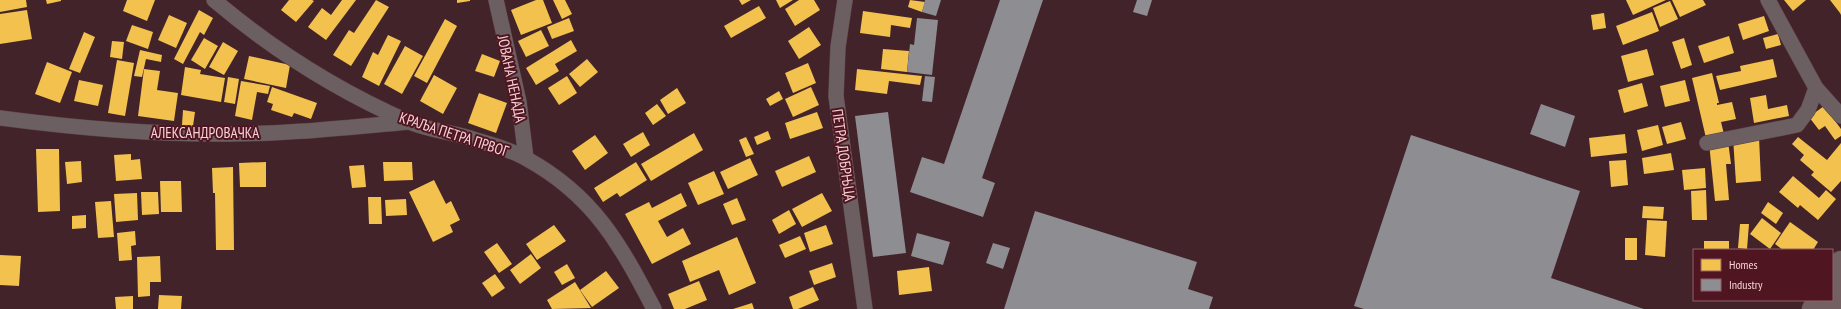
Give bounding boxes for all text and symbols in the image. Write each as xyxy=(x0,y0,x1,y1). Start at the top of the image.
street label: ЈОВАНА НЕНАДА xyxy=(493,33,531,125)
street label: КРАЉА ПЕТРА ПРВОГ xyxy=(397,107,511,161)
street label: ПЕТРА ДОБРЊЦА xyxy=(828,108,860,203)
street label: АЛЕКСАНДРОВАЧКА xyxy=(151,123,260,142)
legend xyxy=(1693,249,1833,301)
text: Homes xyxy=(1729,257,1757,272)
text: Industry xyxy=(1729,277,1763,292)

